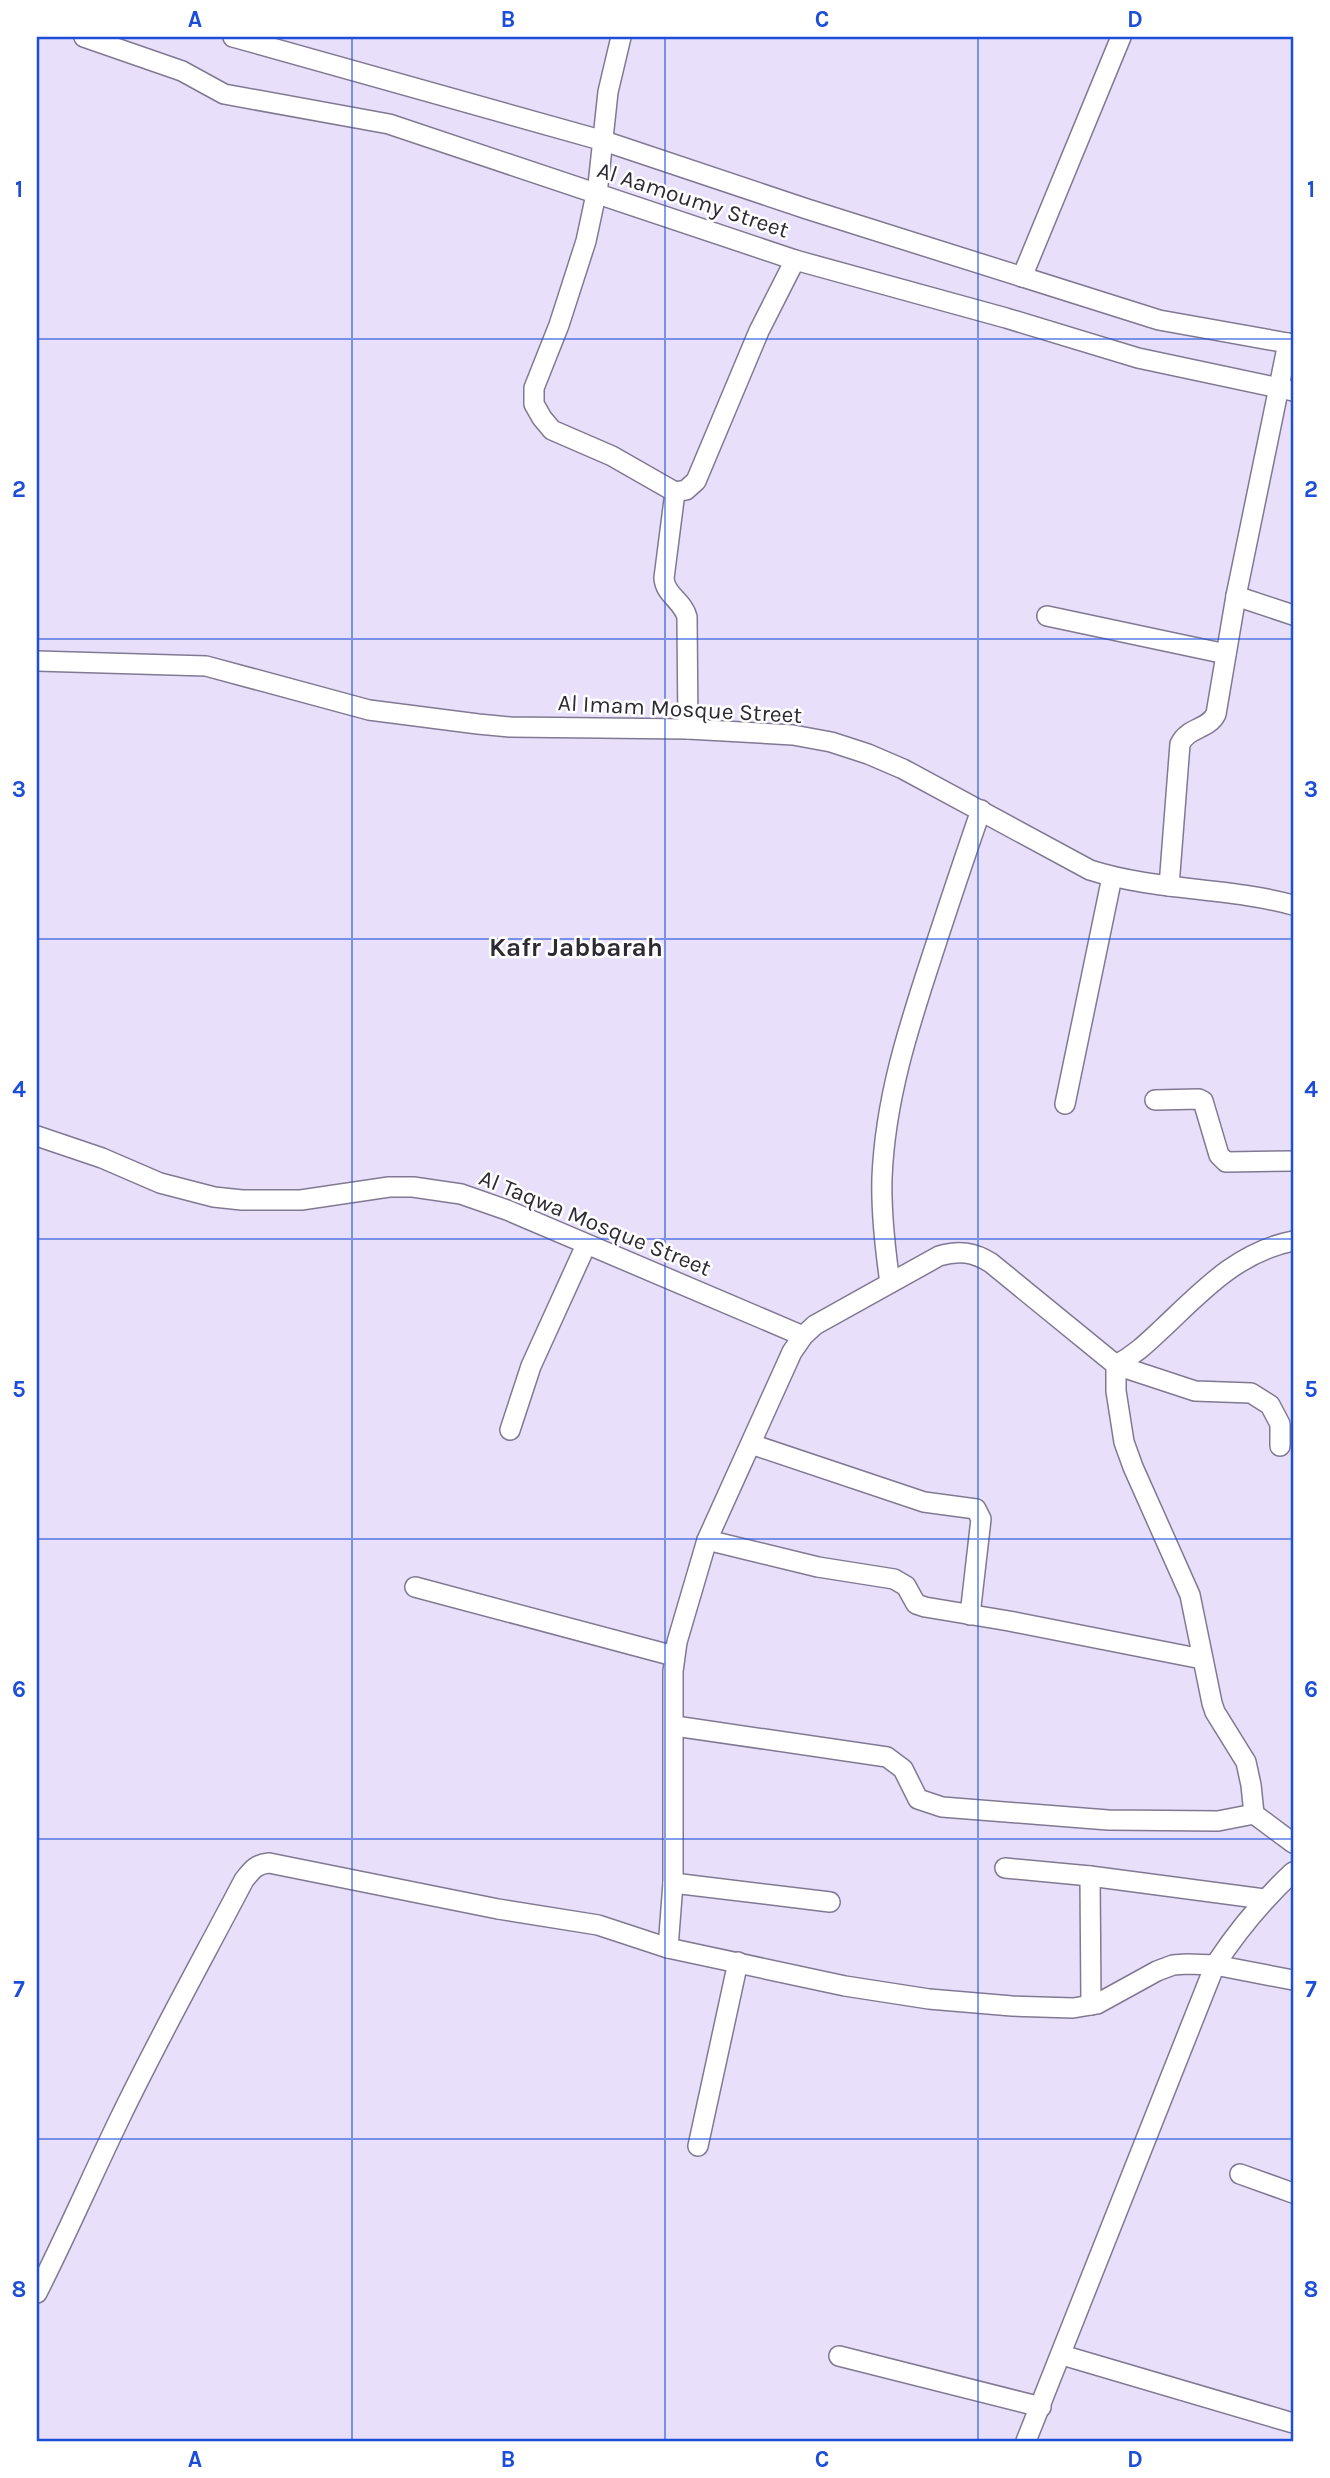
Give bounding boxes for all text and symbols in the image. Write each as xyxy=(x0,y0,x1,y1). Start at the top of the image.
text: A xyxy=(188,6,202,33)
text: B xyxy=(501,6,515,33)
text: C xyxy=(815,6,829,33)
text: D xyxy=(1127,6,1143,33)
street label: Al Aamoumy Street xyxy=(594,156,793,244)
text: 1 xyxy=(15,176,23,203)
text: 1 xyxy=(1307,176,1315,203)
text: 2 xyxy=(12,476,26,503)
text: 2 xyxy=(1304,476,1318,503)
street label: Al Imam Mosque Street xyxy=(557,689,803,729)
text: 3 xyxy=(12,776,26,803)
text: 3 xyxy=(1304,776,1318,803)
district label: Kafr Jabbarah xyxy=(489,932,663,963)
text: 4 xyxy=(12,1076,26,1103)
text: 4 xyxy=(1304,1076,1318,1103)
street label: Al Taqwa Mosque Street xyxy=(475,1164,715,1282)
text: 5 xyxy=(12,1376,26,1403)
text: 5 xyxy=(1304,1376,1318,1403)
text: 6 xyxy=(12,1676,26,1703)
text: 6 xyxy=(1304,1676,1318,1703)
text: 7 xyxy=(13,1976,25,2003)
text: 7 xyxy=(1305,1976,1317,2003)
text: 8 xyxy=(12,2276,26,2303)
text: 8 xyxy=(1304,2276,1318,2303)
text: A xyxy=(188,2446,202,2473)
text: B xyxy=(501,2446,515,2473)
text: C xyxy=(815,2446,829,2473)
text: D xyxy=(1127,2446,1143,2473)

